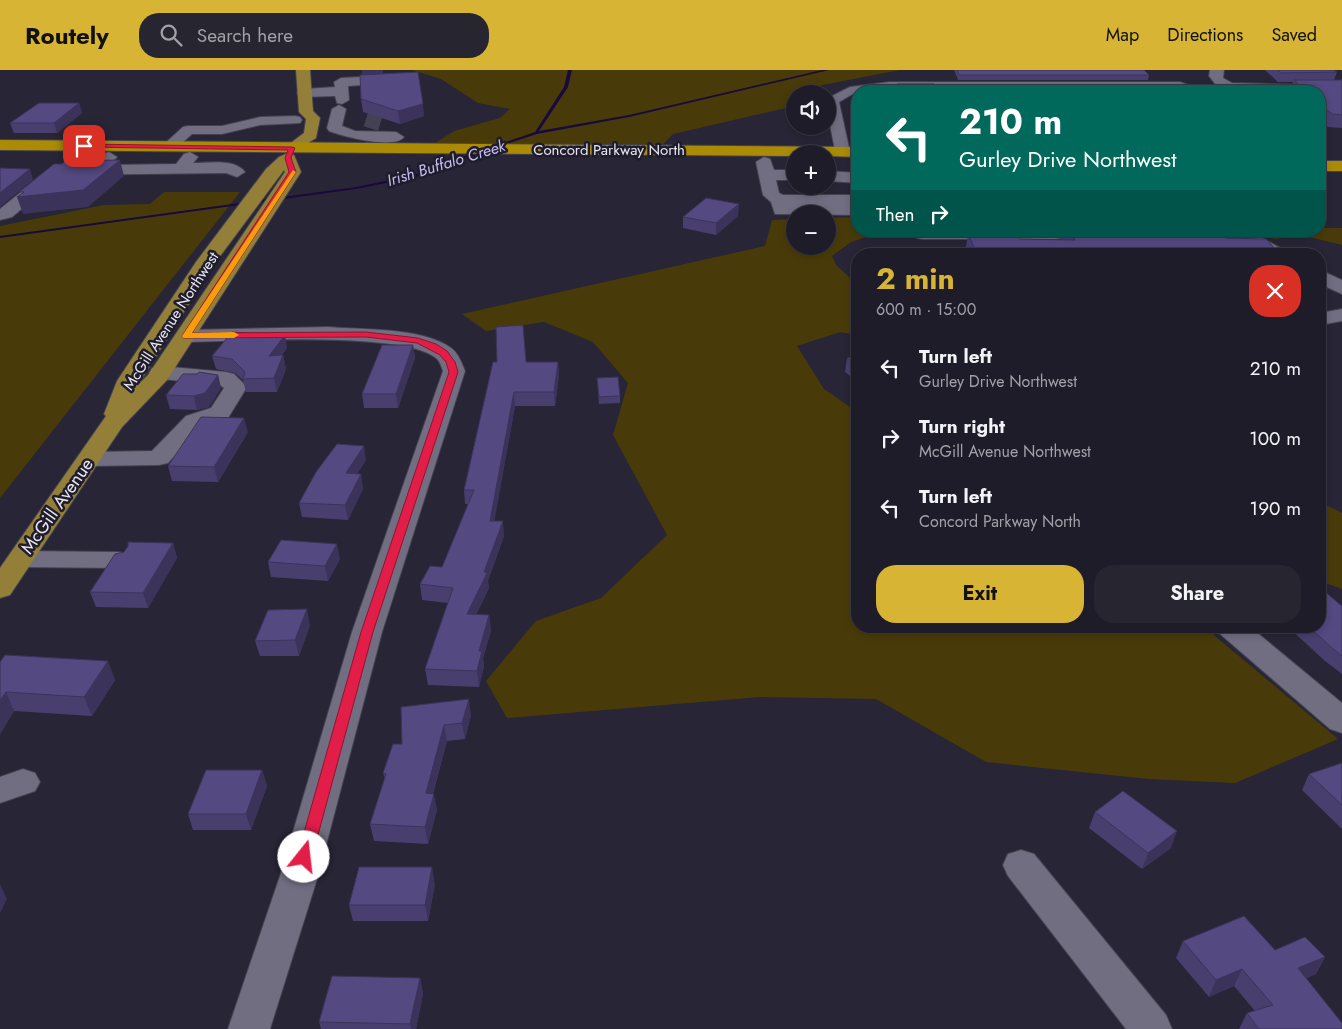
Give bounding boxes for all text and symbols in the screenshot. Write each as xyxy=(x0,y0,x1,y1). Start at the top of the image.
search box xyxy=(139,13,489,58)
text: Routely xyxy=(25,18,109,53)
icon: search xyxy=(157,21,185,49)
text: Search here xyxy=(197,22,293,49)
text: Map xyxy=(1106,22,1139,48)
text: Directions xyxy=(1167,22,1243,48)
text: Saved xyxy=(1271,22,1317,48)
map controls xyxy=(786,85,836,255)
button: sound xyxy=(786,85,836,135)
text: 210 m xyxy=(959,97,1062,147)
icon: left xyxy=(876,105,941,170)
pin xyxy=(63,125,105,167)
icon: arrive xyxy=(70,132,98,160)
water label: Irish Buffalo Creek xyxy=(384,134,509,192)
street label: Concord Parkway North xyxy=(533,139,685,161)
text: Gurley Drive Northwest xyxy=(959,143,1176,175)
button: + xyxy=(786,145,836,195)
icon: right xyxy=(925,200,953,228)
text: Then xyxy=(876,201,915,228)
button: − xyxy=(786,205,836,255)
street label: McGill Avenue Northwest xyxy=(118,247,224,395)
text: 2 min xyxy=(876,257,955,300)
button: close xyxy=(1249,265,1301,317)
text: 600 m · 15:00 xyxy=(876,298,976,321)
text: Turn left xyxy=(919,343,992,370)
icon: left xyxy=(876,354,904,382)
text: 210 m xyxy=(1250,355,1301,382)
text: Gurley Drive Northwest xyxy=(919,370,1077,393)
text: Turn right xyxy=(919,413,1005,440)
icon: right xyxy=(876,424,904,452)
text: 100 m xyxy=(1249,425,1301,452)
text: McGill Avenue Northwest xyxy=(919,440,1091,463)
street label: McGill Avenue xyxy=(14,453,100,559)
text: Turn left xyxy=(919,483,992,510)
icon: left xyxy=(876,494,904,522)
text: 190 m xyxy=(1250,495,1301,522)
text: Concord Parkway North xyxy=(919,510,1081,533)
button: Exit xyxy=(876,565,1084,623)
button: Share xyxy=(1094,565,1301,623)
position arrow xyxy=(277,830,329,882)

